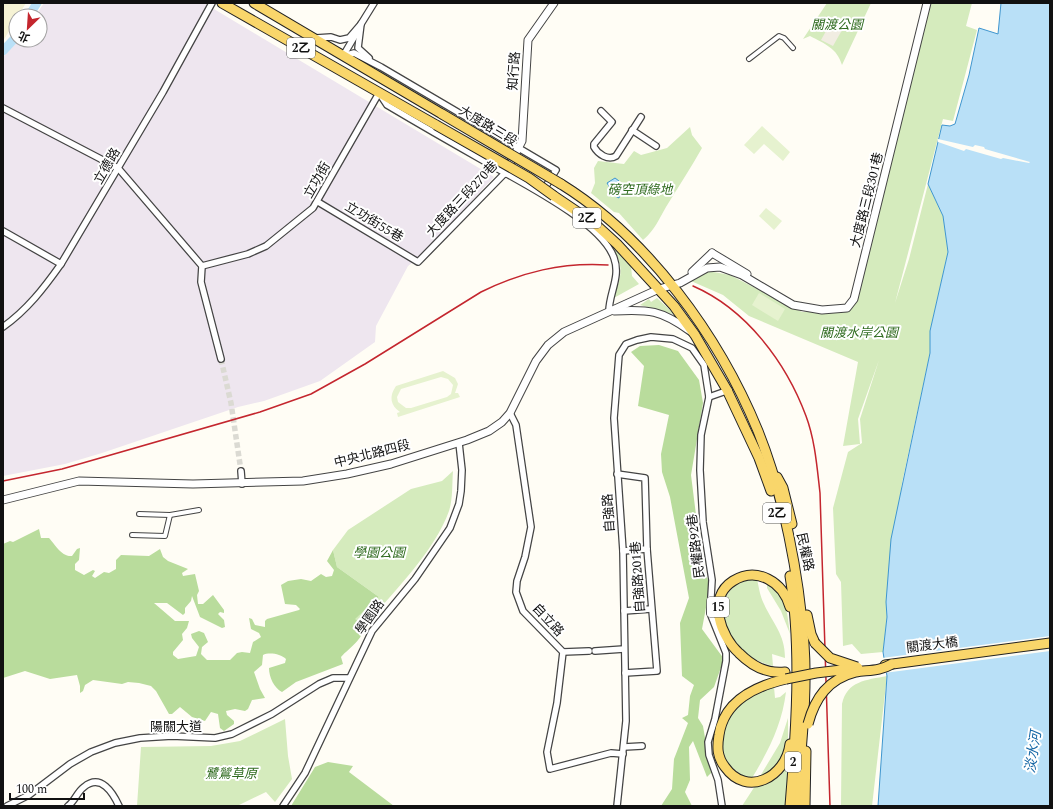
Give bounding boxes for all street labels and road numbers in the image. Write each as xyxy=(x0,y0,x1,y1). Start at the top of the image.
road number: 2乙 xyxy=(287,38,315,58)
street label: 知行路 xyxy=(503,51,525,91)
street label: 大度路三段 xyxy=(455,101,521,151)
street label: 立德路 xyxy=(89,144,125,188)
street label: 大度路三段301巷 xyxy=(846,150,888,250)
street label: 大度路三段270巷 xyxy=(421,157,503,241)
street label: 立功街 xyxy=(299,158,335,202)
street label: 立功街55巷 xyxy=(341,197,407,247)
road number: 2乙 xyxy=(573,208,601,228)
street label: 中央北路四段 xyxy=(332,435,412,473)
street label: 自強路 xyxy=(598,493,620,533)
road number: 2乙 xyxy=(763,503,791,523)
street label: 民權路92巷 xyxy=(682,513,710,579)
street label: 民權路 xyxy=(791,531,819,573)
street label: 自強路201巷 xyxy=(626,541,650,613)
street label: 學園路 xyxy=(351,595,389,639)
road number: 15 xyxy=(707,597,729,617)
street label: 自立路 xyxy=(527,599,569,641)
street label: 關渡大橋 xyxy=(905,632,959,658)
street label: 陽關大道 xyxy=(150,717,202,737)
road number: 2 xyxy=(785,752,801,772)

